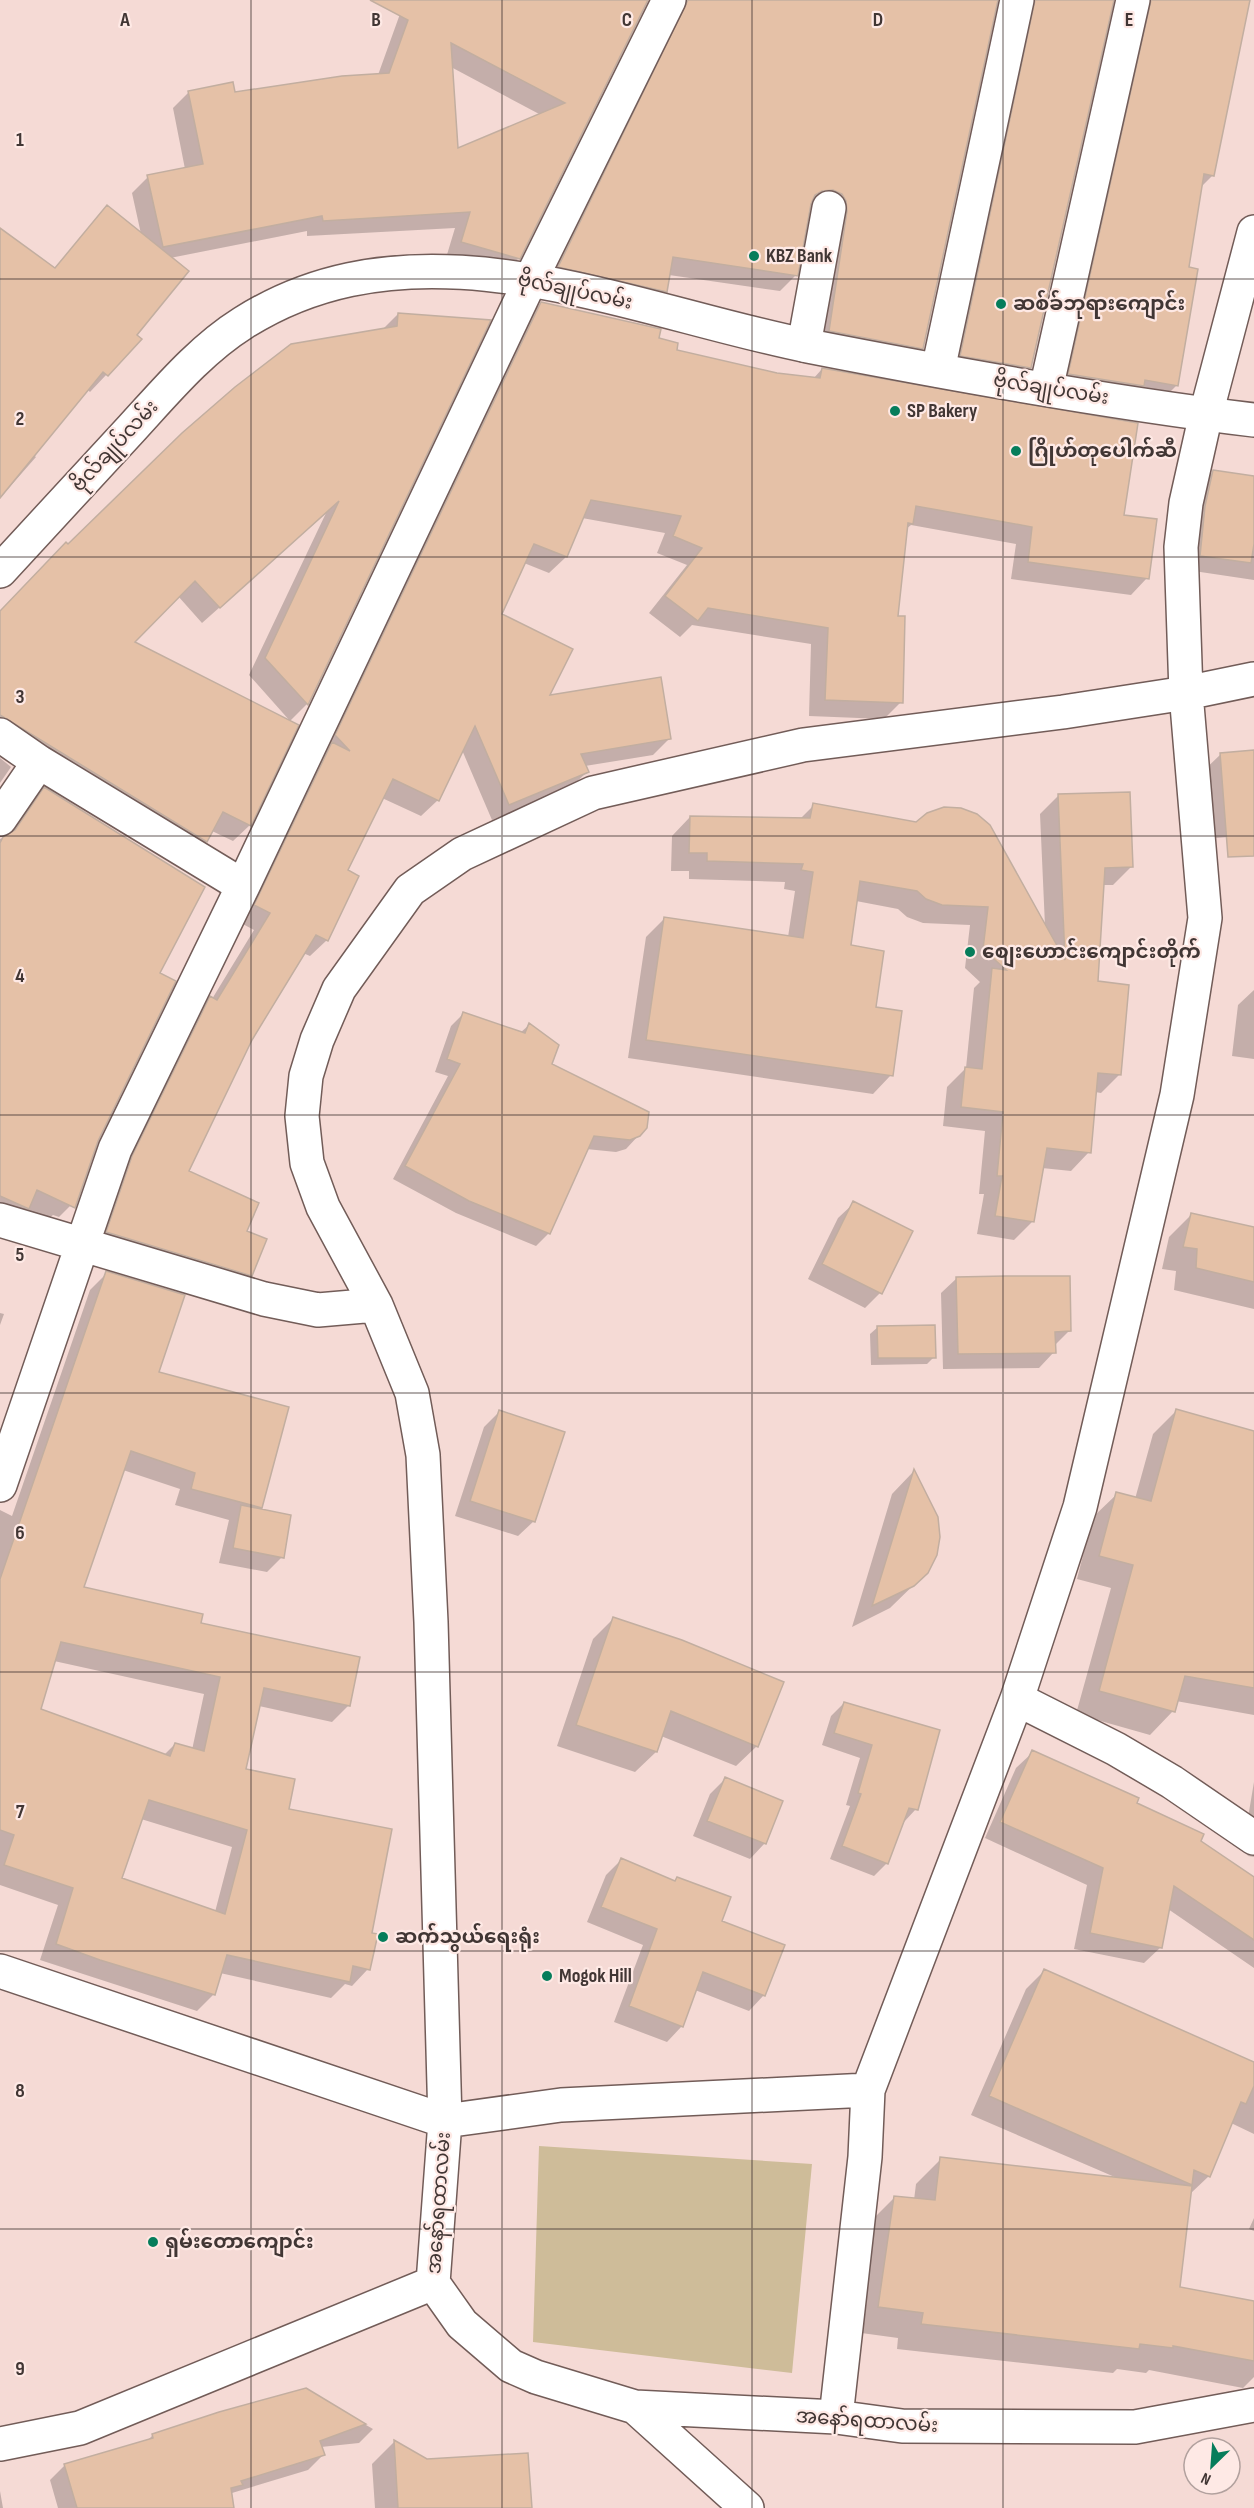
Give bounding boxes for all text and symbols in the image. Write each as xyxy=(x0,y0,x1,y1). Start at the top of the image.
text: A xyxy=(119,8,130,32)
text: B xyxy=(371,8,381,32)
text: C xyxy=(622,8,632,32)
text: D xyxy=(873,8,883,32)
text: E xyxy=(1125,8,1133,32)
text: 1 xyxy=(16,128,24,152)
place label: KBZ Bank xyxy=(766,244,833,268)
marker: KBZ Bank xyxy=(747,249,761,263)
street label: ဗိုလ်‌ချုပ်‌လမ်း xyxy=(515,264,635,319)
place label: ဆစ်ခ်ဘုရားကျောင်း xyxy=(1013,290,1185,320)
marker: ဆစ်ခ်ဘုရားကျောင်း xyxy=(994,297,1008,311)
street label: ဗိုလ်‌ချုပ်‌လမ်း xyxy=(991,365,1111,414)
street label: ဗိုလ်‌ချုပ်‌လမ်း xyxy=(64,393,166,499)
place label: SP Bakery xyxy=(907,399,978,423)
marker: SP Bakery xyxy=(888,404,902,418)
text: 2 xyxy=(16,407,24,431)
place label: ဂြိုဟ်တုပေါက်ဆီ xyxy=(1028,437,1177,466)
marker: ဂြိုဟ်တုပေါက်ဆီ xyxy=(1009,444,1023,458)
text: 3 xyxy=(16,685,25,709)
place label: စျေးဟောင်းကျောင်းတိုက် xyxy=(982,938,1201,968)
marker: စျေးဟောင်းကျောင်းတိုက် xyxy=(963,945,977,959)
text: 4 xyxy=(15,964,25,988)
text: 5 xyxy=(16,1243,25,1267)
text: 6 xyxy=(15,1521,25,1545)
text: 7 xyxy=(16,1800,25,1824)
place label: ဆက်သွယ်ရေးရုံး xyxy=(395,1923,540,1952)
marker: ဆက်သွယ်ရေးရုံး xyxy=(376,1930,390,1944)
place label: Mogok Hill xyxy=(559,1964,632,1988)
marker: Mogok Hill xyxy=(540,1969,554,1983)
text: 8 xyxy=(15,2079,25,2103)
street label: အ‌နော်‌ရထာလမ်း xyxy=(419,2131,459,2275)
place label: ရှမ်းတောကျောင်း xyxy=(165,2228,314,2258)
marker: ရှမ်းတောကျောင်း xyxy=(146,2235,160,2249)
text: 9 xyxy=(15,2357,25,2381)
street label: အ‌နော်‌ရထာလမ်း xyxy=(795,2401,939,2441)
north arrow xyxy=(1182,2436,1242,2496)
text: N xyxy=(1198,2468,1214,2489)

